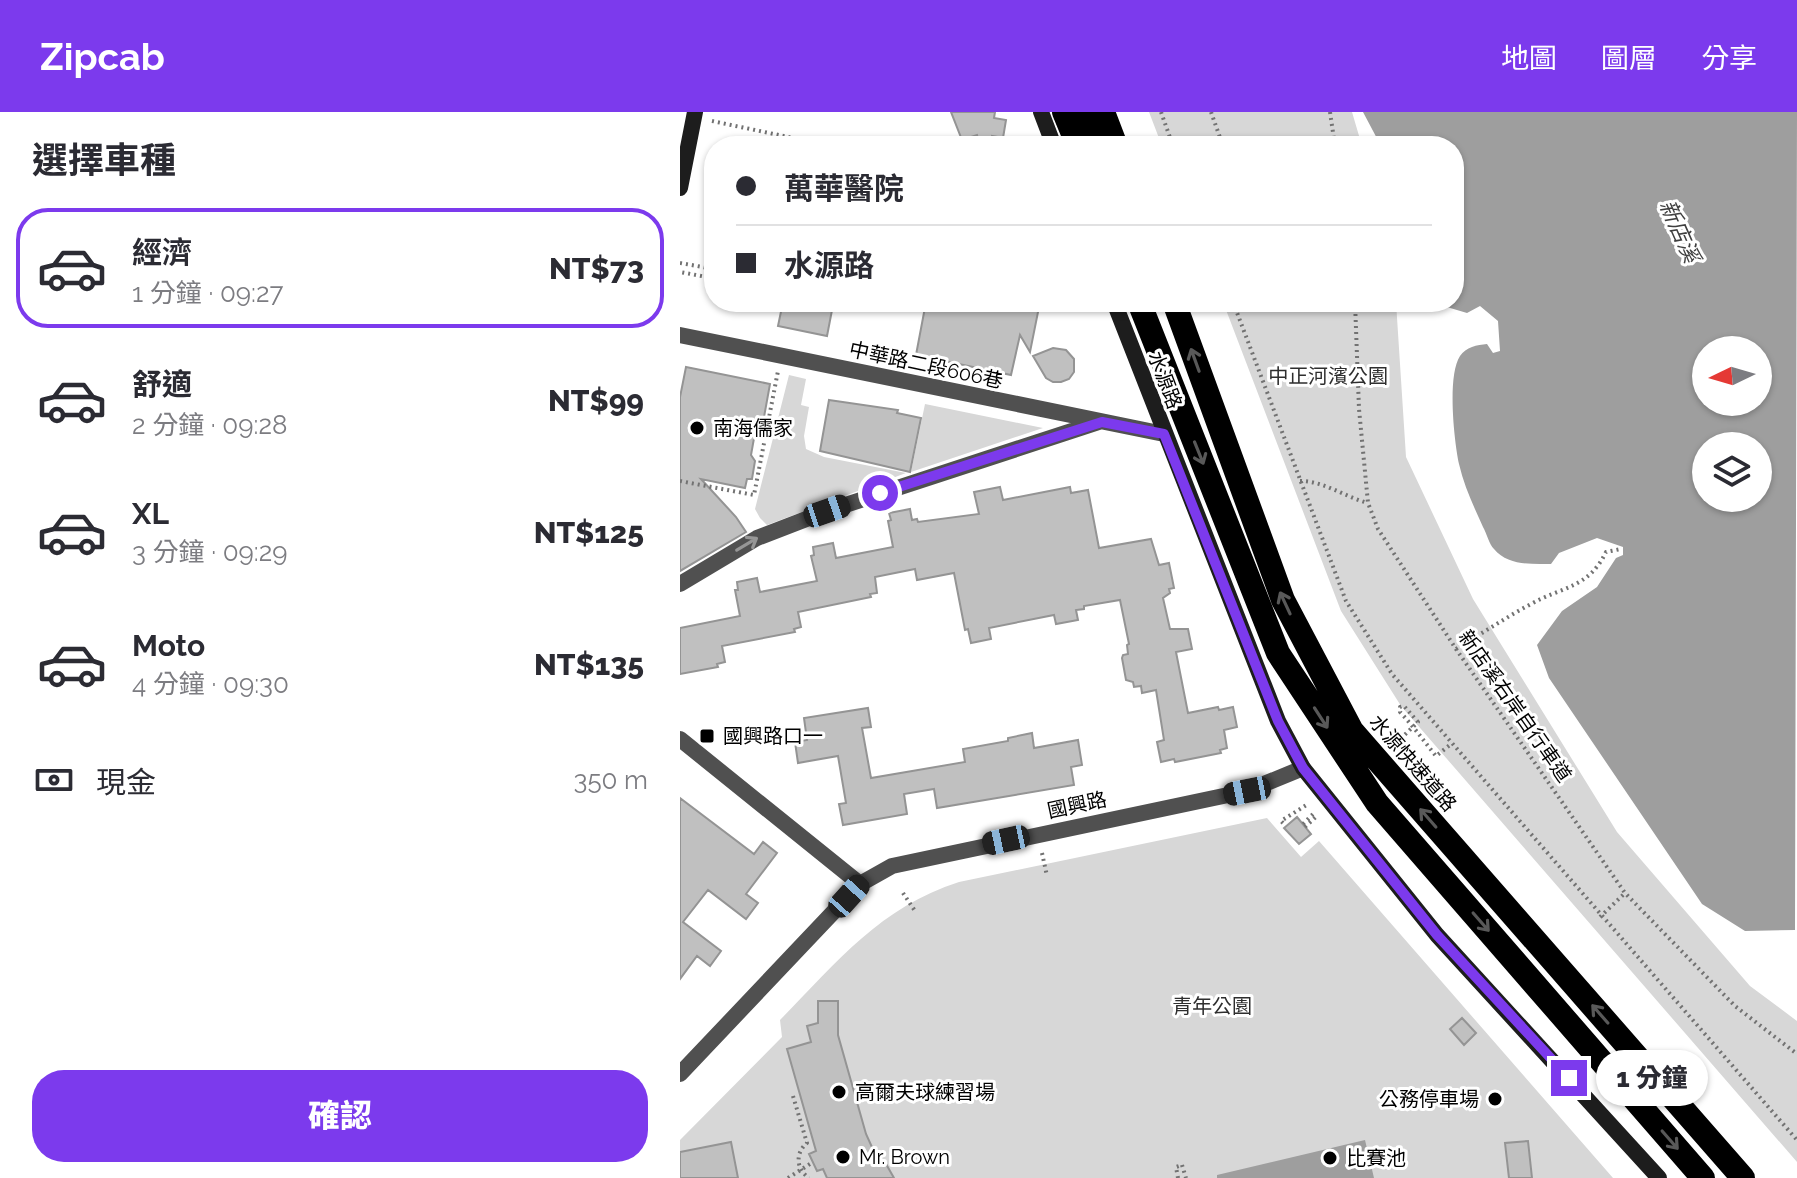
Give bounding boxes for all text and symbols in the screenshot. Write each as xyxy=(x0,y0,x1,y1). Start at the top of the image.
text: Zipcab xyxy=(40,34,165,79)
text: 地圖 xyxy=(1501,42,1557,75)
text: 圖層 xyxy=(1601,42,1657,75)
text: 分享 xyxy=(1701,42,1757,75)
text: 選擇車種 xyxy=(32,139,176,181)
text: 萬華醫院 xyxy=(784,171,904,206)
water label: 新店溪 xyxy=(1655,196,1707,269)
icon: car xyxy=(36,232,108,304)
text: 經濟 xyxy=(132,235,192,270)
text: 水源路 xyxy=(784,248,874,283)
text: NT$73 xyxy=(549,251,644,286)
text: 1 分鐘 · 09:27 xyxy=(132,278,283,308)
north arrow xyxy=(1692,336,1772,416)
map controls xyxy=(1692,336,1772,512)
street label: 中華路二段606巷 xyxy=(847,337,1005,393)
street label: 水源路 xyxy=(1143,348,1187,412)
one-way arrow xyxy=(1187,348,1201,372)
icon: car xyxy=(36,364,108,436)
park label: 中正河濱公園 xyxy=(1268,364,1388,388)
text: 舒適 xyxy=(132,367,192,402)
text: NT$99 xyxy=(548,383,644,418)
text: 2 分鐘 · 09:28 xyxy=(132,410,287,440)
place label: 南海儒家 xyxy=(713,416,793,440)
marker: 南海儒家 xyxy=(688,419,706,437)
button: layers xyxy=(1692,432,1772,512)
one-way arrow xyxy=(1193,440,1207,465)
route start xyxy=(862,475,898,511)
car xyxy=(800,492,854,530)
icon: car xyxy=(36,496,108,568)
text: XL xyxy=(132,496,169,531)
text: NT$125 xyxy=(534,515,644,550)
one-way arrow xyxy=(735,536,758,552)
text: 3 分鐘 · 09:29 xyxy=(132,537,288,567)
one-way arrow xyxy=(1277,592,1292,616)
street label: 新店溪右岸自行車道 xyxy=(1454,625,1576,787)
icon: car xyxy=(36,628,108,700)
text: Moto xyxy=(132,628,205,663)
text: NT$135 xyxy=(534,647,644,682)
text: 4 分鐘 · 09:30 xyxy=(132,669,289,699)
one-way arrow xyxy=(1313,706,1329,729)
street label: 水源快速道路 xyxy=(1365,710,1461,816)
place label: 國興路口一 xyxy=(723,724,823,748)
marker: 國興路口一 xyxy=(698,727,716,745)
icon: cash xyxy=(32,758,76,802)
text: 現金 xyxy=(96,765,156,800)
text: 350 m xyxy=(574,765,648,795)
car xyxy=(1221,775,1273,807)
street label: 國興路 xyxy=(1045,787,1109,823)
one-way arrow xyxy=(1420,809,1438,829)
car xyxy=(980,823,1032,857)
car xyxy=(824,870,874,922)
one-way arrow xyxy=(1471,912,1489,932)
park label: 青年公園 xyxy=(1172,994,1252,1018)
one-way arrow xyxy=(1591,1004,1609,1024)
callout: 1 分鐘 xyxy=(1597,1050,1709,1106)
route end xyxy=(1551,1060,1587,1096)
text: 1 分鐘 xyxy=(1616,1063,1688,1093)
button: 確認 xyxy=(32,1070,648,1162)
place label: 高爾夫球練習場 xyxy=(855,1080,995,1104)
marker: 高爾夫球練習場 xyxy=(830,1083,848,1101)
place label: 公務停車場 xyxy=(1379,1087,1479,1111)
marker: 公務停車場 xyxy=(1486,1090,1504,1108)
one-way arrow xyxy=(1660,1129,1678,1149)
place label: Mr. Brown xyxy=(859,1145,950,1169)
place label: 比賽池 xyxy=(1346,1146,1406,1170)
marker: Mr. Brown xyxy=(834,1148,852,1166)
marker: 比賽池 xyxy=(1321,1149,1339,1167)

